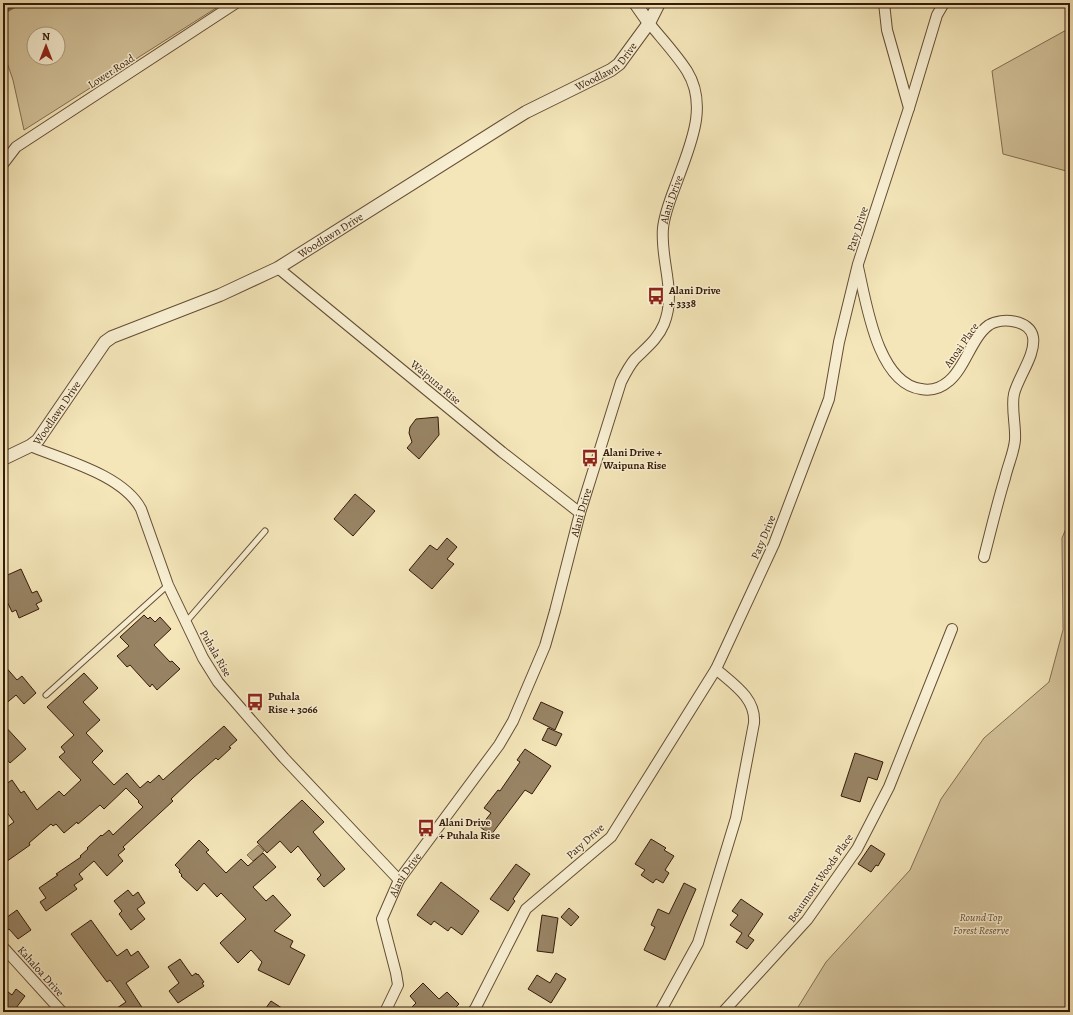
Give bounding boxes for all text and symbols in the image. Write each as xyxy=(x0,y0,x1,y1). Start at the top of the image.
north arrow xyxy=(26,26,66,66)
text: N xyxy=(42,29,50,44)
street label: Woodlawn Drive xyxy=(572,39,640,95)
street label: Lower Road xyxy=(85,51,138,92)
street label: Alani Drive xyxy=(657,173,687,226)
street label: Paty Drive xyxy=(843,205,872,254)
street label: Woodlawn Drive xyxy=(294,209,366,262)
place label: Alani Drive + 3338 xyxy=(668,283,721,311)
bus stop icon: Alani Drive + 3338 xyxy=(646,286,666,306)
street label: Anoai Place xyxy=(940,320,982,371)
street label: Waipuna Rise xyxy=(406,356,464,408)
street label: Woodlawn Drive xyxy=(29,378,84,449)
place label: Alani Drive + Waipuna Rise xyxy=(602,445,666,473)
bus stop icon: Alani Drive + Waipuna Rise xyxy=(580,448,600,468)
street label: Alani Drive xyxy=(567,486,595,540)
street label: Paty Drive xyxy=(747,513,779,561)
street label: Puhala Rise xyxy=(196,627,235,680)
place label: Puhala Rise + 3066 xyxy=(268,689,318,717)
bus stop icon: Puhala Rise + 3066 xyxy=(245,692,265,712)
place label: Alani Drive + Puhala Rise xyxy=(438,815,500,843)
bus stop icon: Alani Drive + Puhala Rise xyxy=(416,818,436,838)
street label: Paty Drive xyxy=(563,820,608,862)
street label: Beaumont Woods Place xyxy=(784,831,857,926)
street label: Alani Drive xyxy=(385,850,425,900)
park label: Round Top Forest Reserve xyxy=(953,910,1009,938)
street label: Kahaloa Drive xyxy=(14,943,67,1000)

